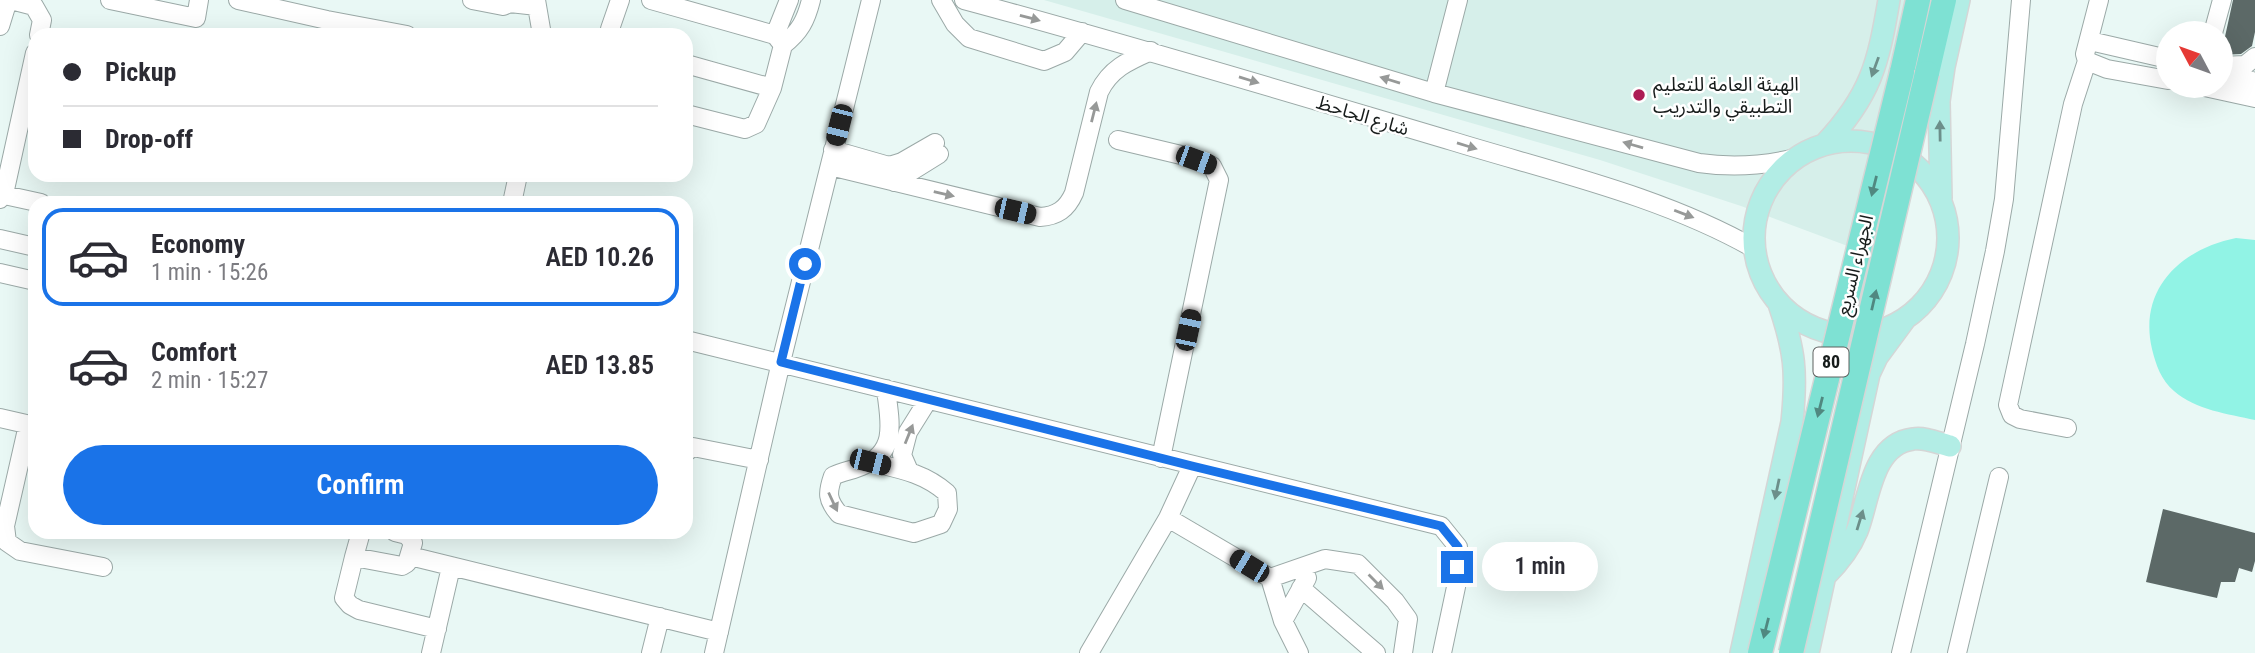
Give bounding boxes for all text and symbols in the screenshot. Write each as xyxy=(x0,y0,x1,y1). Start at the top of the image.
one-way arrow xyxy=(1020,13,1042,24)
north arrow xyxy=(2156,21,2233,98)
map controls xyxy=(2156,21,2233,98)
one-way arrow xyxy=(1869,56,1880,77)
text: Pickup xyxy=(105,57,176,87)
place label: الهيئة العامة للتعليم التطبيقي والتدريب xyxy=(1653,73,1799,121)
one-way arrow xyxy=(1379,74,1400,84)
one-way arrow xyxy=(1239,76,1260,86)
marker: الهيئة العامة للتعليم التطبيقي والتدريب xyxy=(1631,87,1647,103)
street label: شارع الجاحظ xyxy=(1313,91,1412,142)
one-way arrow xyxy=(1089,101,1100,123)
car xyxy=(824,102,855,148)
one-way arrow xyxy=(1934,120,1945,142)
text: Drop-off xyxy=(105,124,193,154)
one-way arrow xyxy=(1622,139,1643,149)
one-way arrow xyxy=(1457,141,1478,151)
car xyxy=(1173,143,1220,177)
one-way arrow xyxy=(1868,175,1879,197)
one-way arrow xyxy=(933,189,955,200)
car xyxy=(993,196,1038,226)
one-way arrow xyxy=(1673,209,1694,220)
street label: الجهراء السريع xyxy=(1831,212,1881,319)
icon: car xyxy=(67,226,130,289)
text: Economy xyxy=(151,229,245,259)
text: AED 10.26 xyxy=(545,242,654,272)
route start xyxy=(789,248,821,280)
text: 1 min · 15:26 xyxy=(151,259,268,286)
one-way arrow xyxy=(1869,289,1880,311)
car xyxy=(1174,307,1203,353)
icon: car xyxy=(67,334,130,397)
text: Comfort xyxy=(151,337,237,367)
road number: 80 xyxy=(1814,348,1848,376)
text: AED 13.85 xyxy=(545,350,654,380)
text: 2 min · 15:27 xyxy=(151,367,268,394)
one-way arrow xyxy=(1814,396,1825,418)
one-way arrow xyxy=(904,423,915,444)
button: Confirm xyxy=(63,445,658,525)
car xyxy=(848,447,893,477)
one-way arrow xyxy=(1771,478,1782,500)
one-way arrow xyxy=(827,492,839,512)
one-way arrow xyxy=(1856,509,1866,530)
callout: 1 min xyxy=(1482,542,1597,592)
car xyxy=(1226,546,1273,586)
route end xyxy=(1441,551,1473,583)
text: 1 min xyxy=(1515,553,1565,580)
one-way arrow xyxy=(1367,573,1383,590)
one-way arrow xyxy=(1760,617,1771,639)

